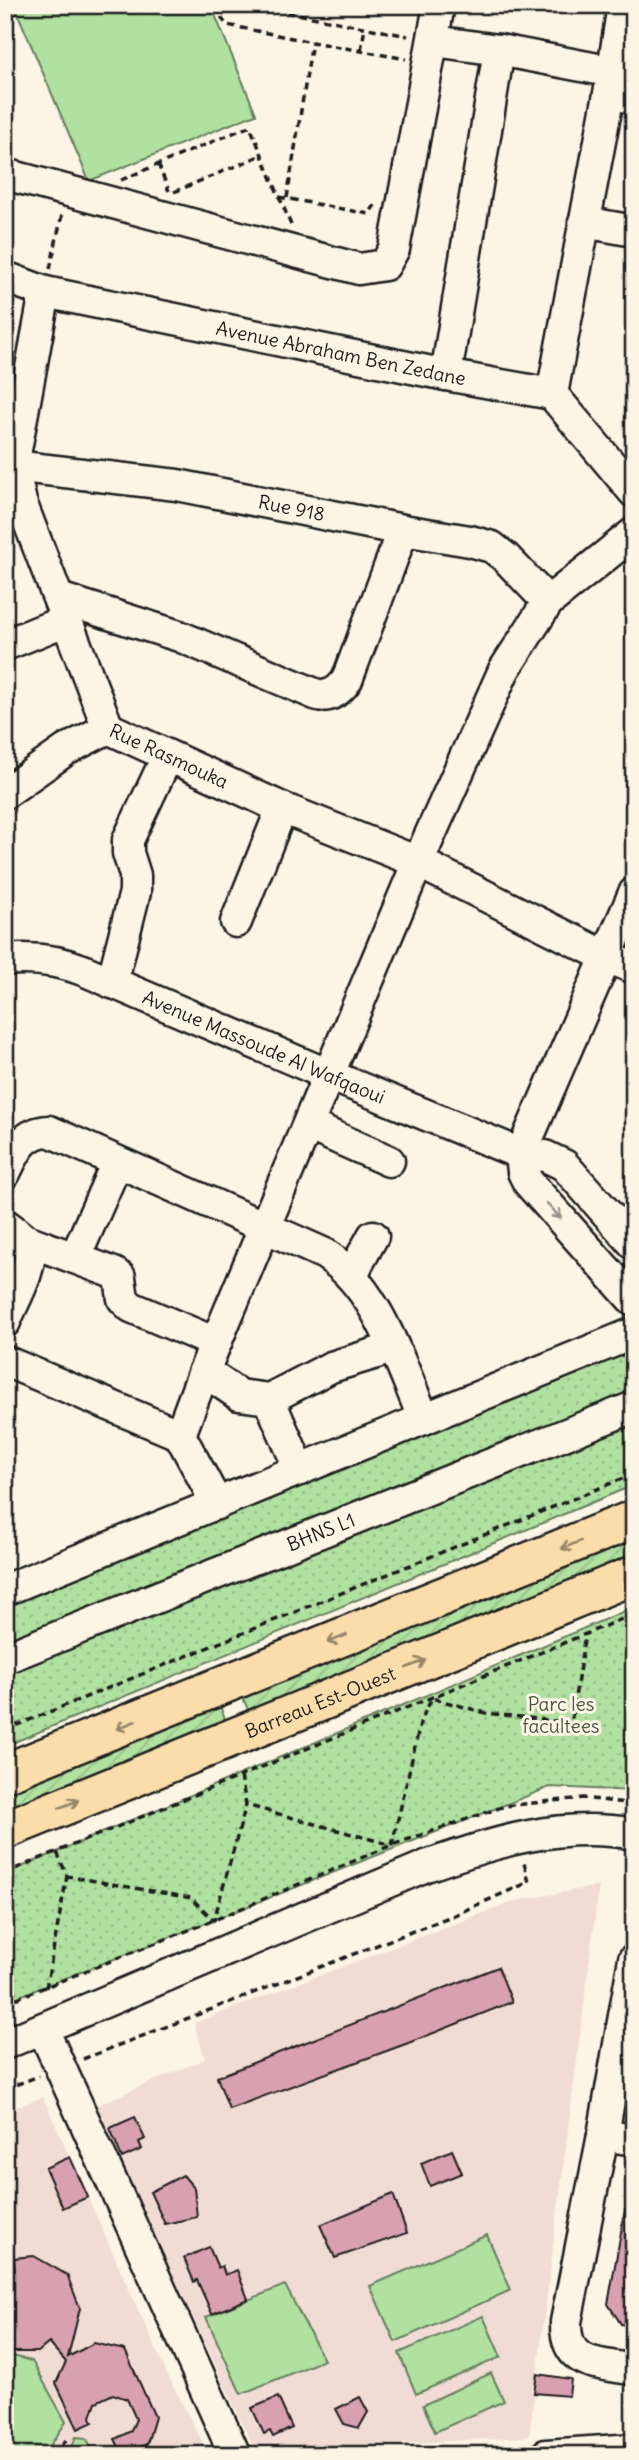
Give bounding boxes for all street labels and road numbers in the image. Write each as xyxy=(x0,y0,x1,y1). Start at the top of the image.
street label: Avenue Abraham Ben Zedane xyxy=(214,316,468,390)
street label: Rue 918 xyxy=(256,489,327,526)
street label: Rue Rasmouka xyxy=(106,718,232,794)
street label: Avenue Massoude Al Wafqaoui xyxy=(139,985,389,1109)
street label: BHNS L1 xyxy=(283,1508,358,1556)
street label: Barreau Est-Ouest xyxy=(241,1661,399,1743)

